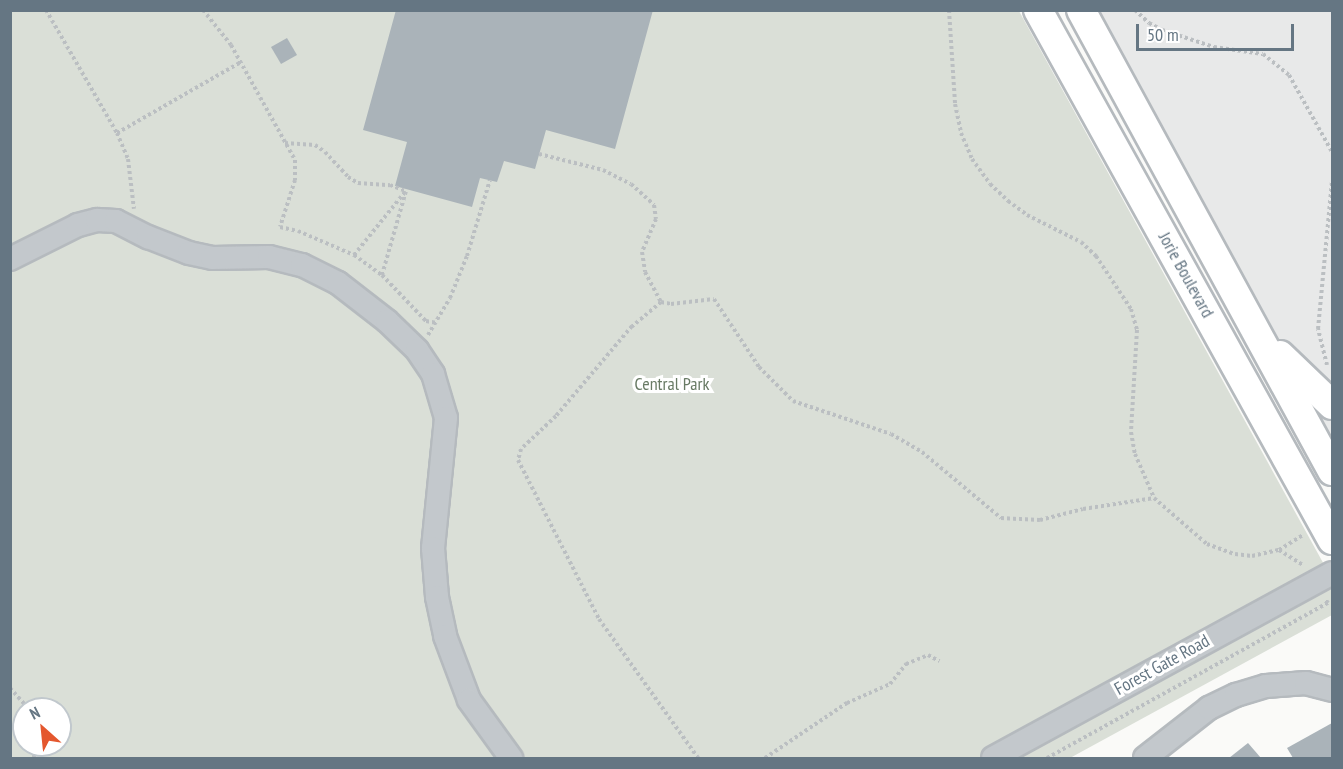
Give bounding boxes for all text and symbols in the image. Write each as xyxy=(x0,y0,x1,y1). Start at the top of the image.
scale bar xyxy=(1139,12,1296,50)
text: 50 m xyxy=(1147,23,1179,46)
street label: Jorie Boulevard xyxy=(1154,228,1218,322)
park label: Central Park xyxy=(635,373,709,395)
street label: Forest Gate Road xyxy=(1111,630,1213,700)
north arrow xyxy=(12,697,72,757)
text: N xyxy=(26,702,43,724)

